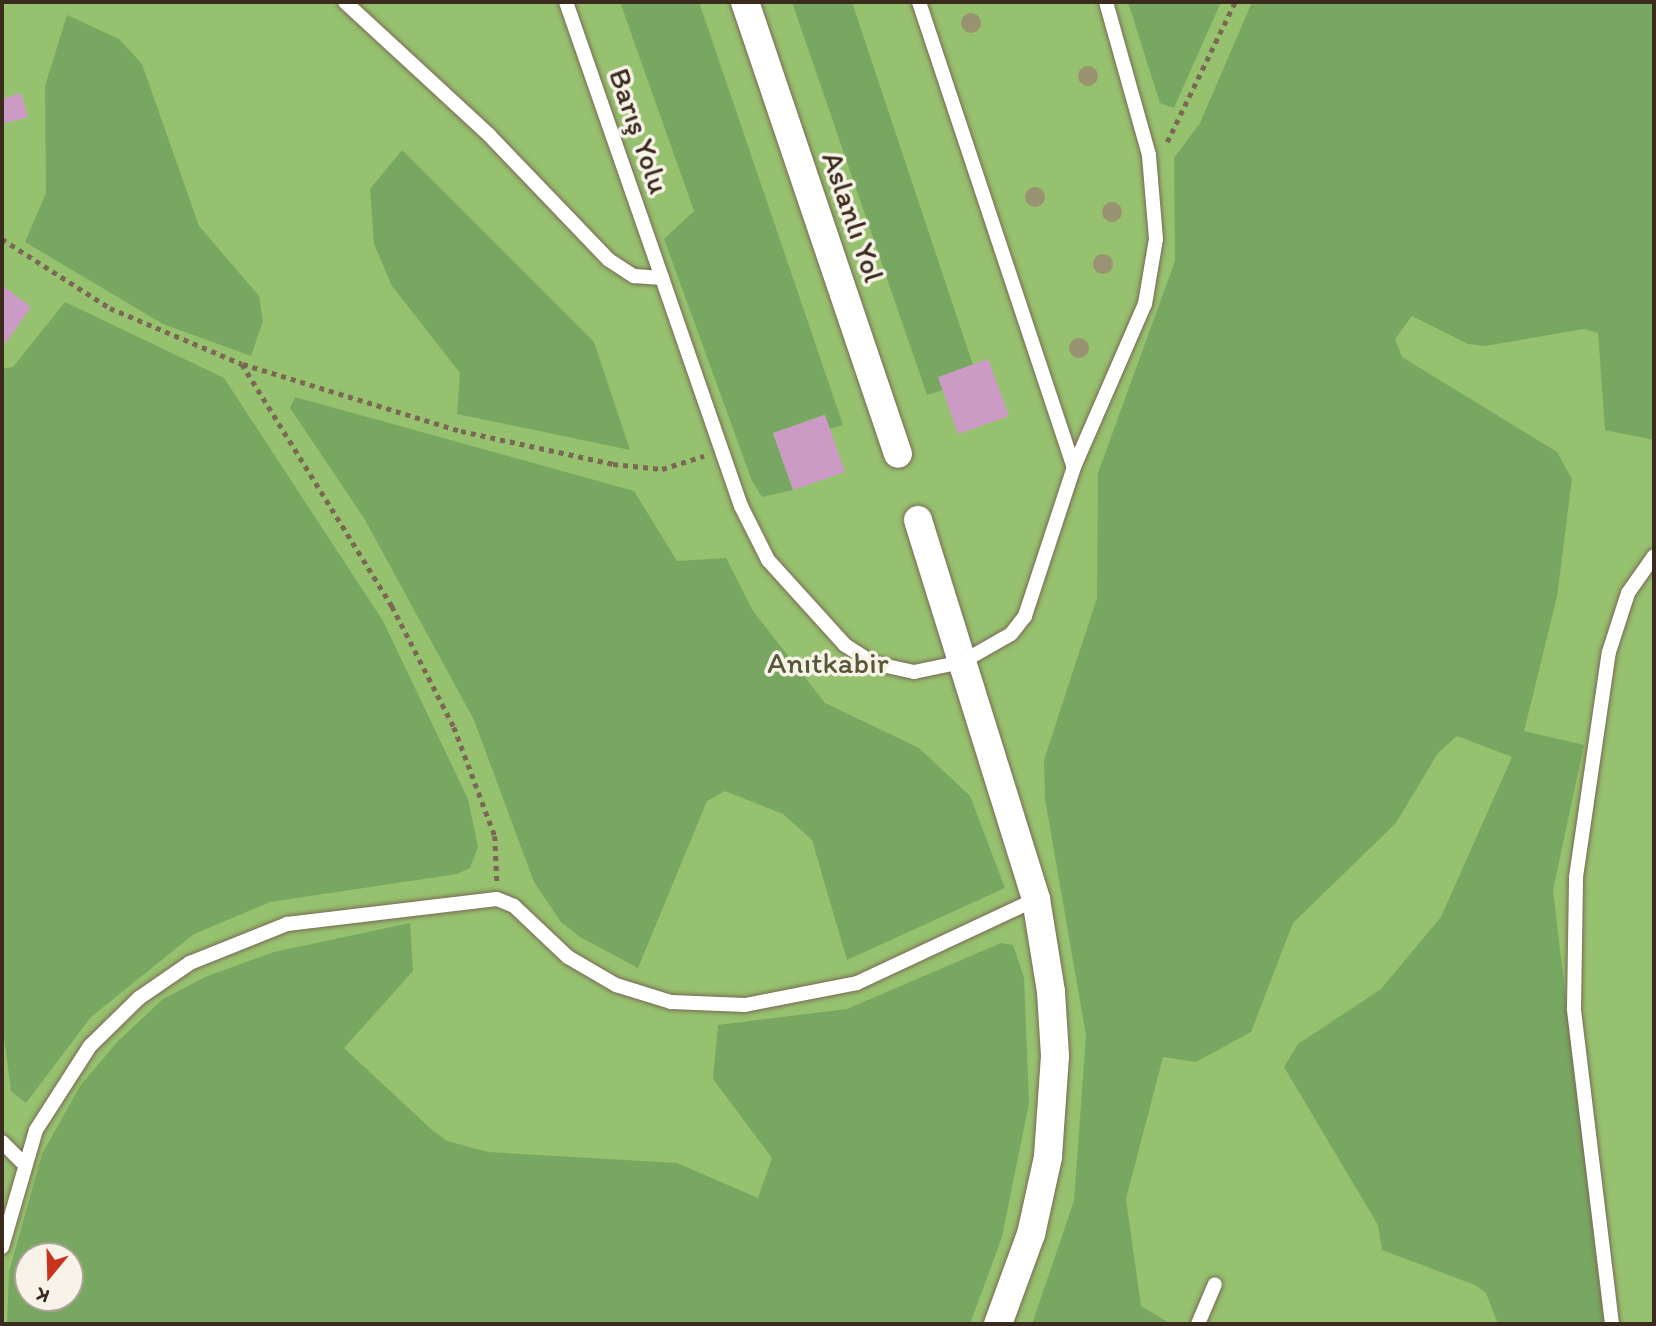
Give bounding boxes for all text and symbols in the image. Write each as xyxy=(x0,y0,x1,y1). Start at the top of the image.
street label: Barış Yolu xyxy=(601,64,677,198)
street label: Aslanlı Yol xyxy=(814,147,892,287)
park label: Anıtkabir xyxy=(767,645,889,681)
north arrow xyxy=(14,1242,84,1312)
text: K xyxy=(33,1283,52,1308)

